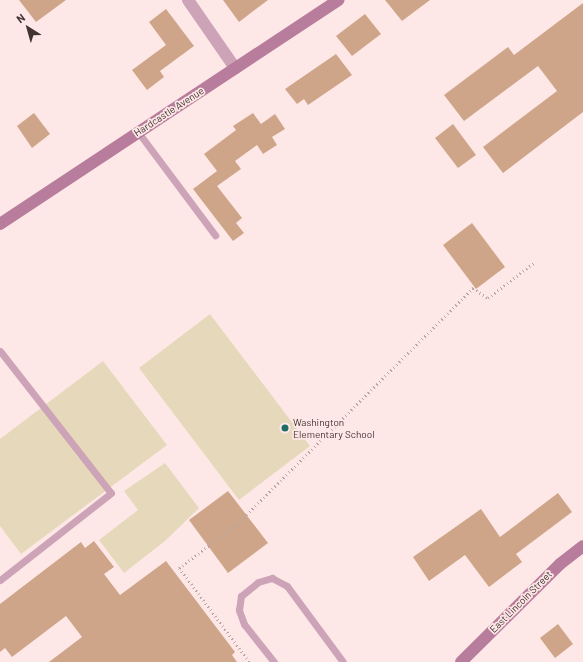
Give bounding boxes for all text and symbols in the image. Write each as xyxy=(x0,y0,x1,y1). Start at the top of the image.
north arrow xyxy=(8,8,48,48)
text: N xyxy=(14,11,27,25)
street label: Hardcastle Avenue xyxy=(132,85,206,139)
place label: Washington Elementary School xyxy=(293,416,374,440)
marker: Washington Elementary School xyxy=(280,423,290,433)
street label: East Lincoln Street xyxy=(487,568,555,636)

